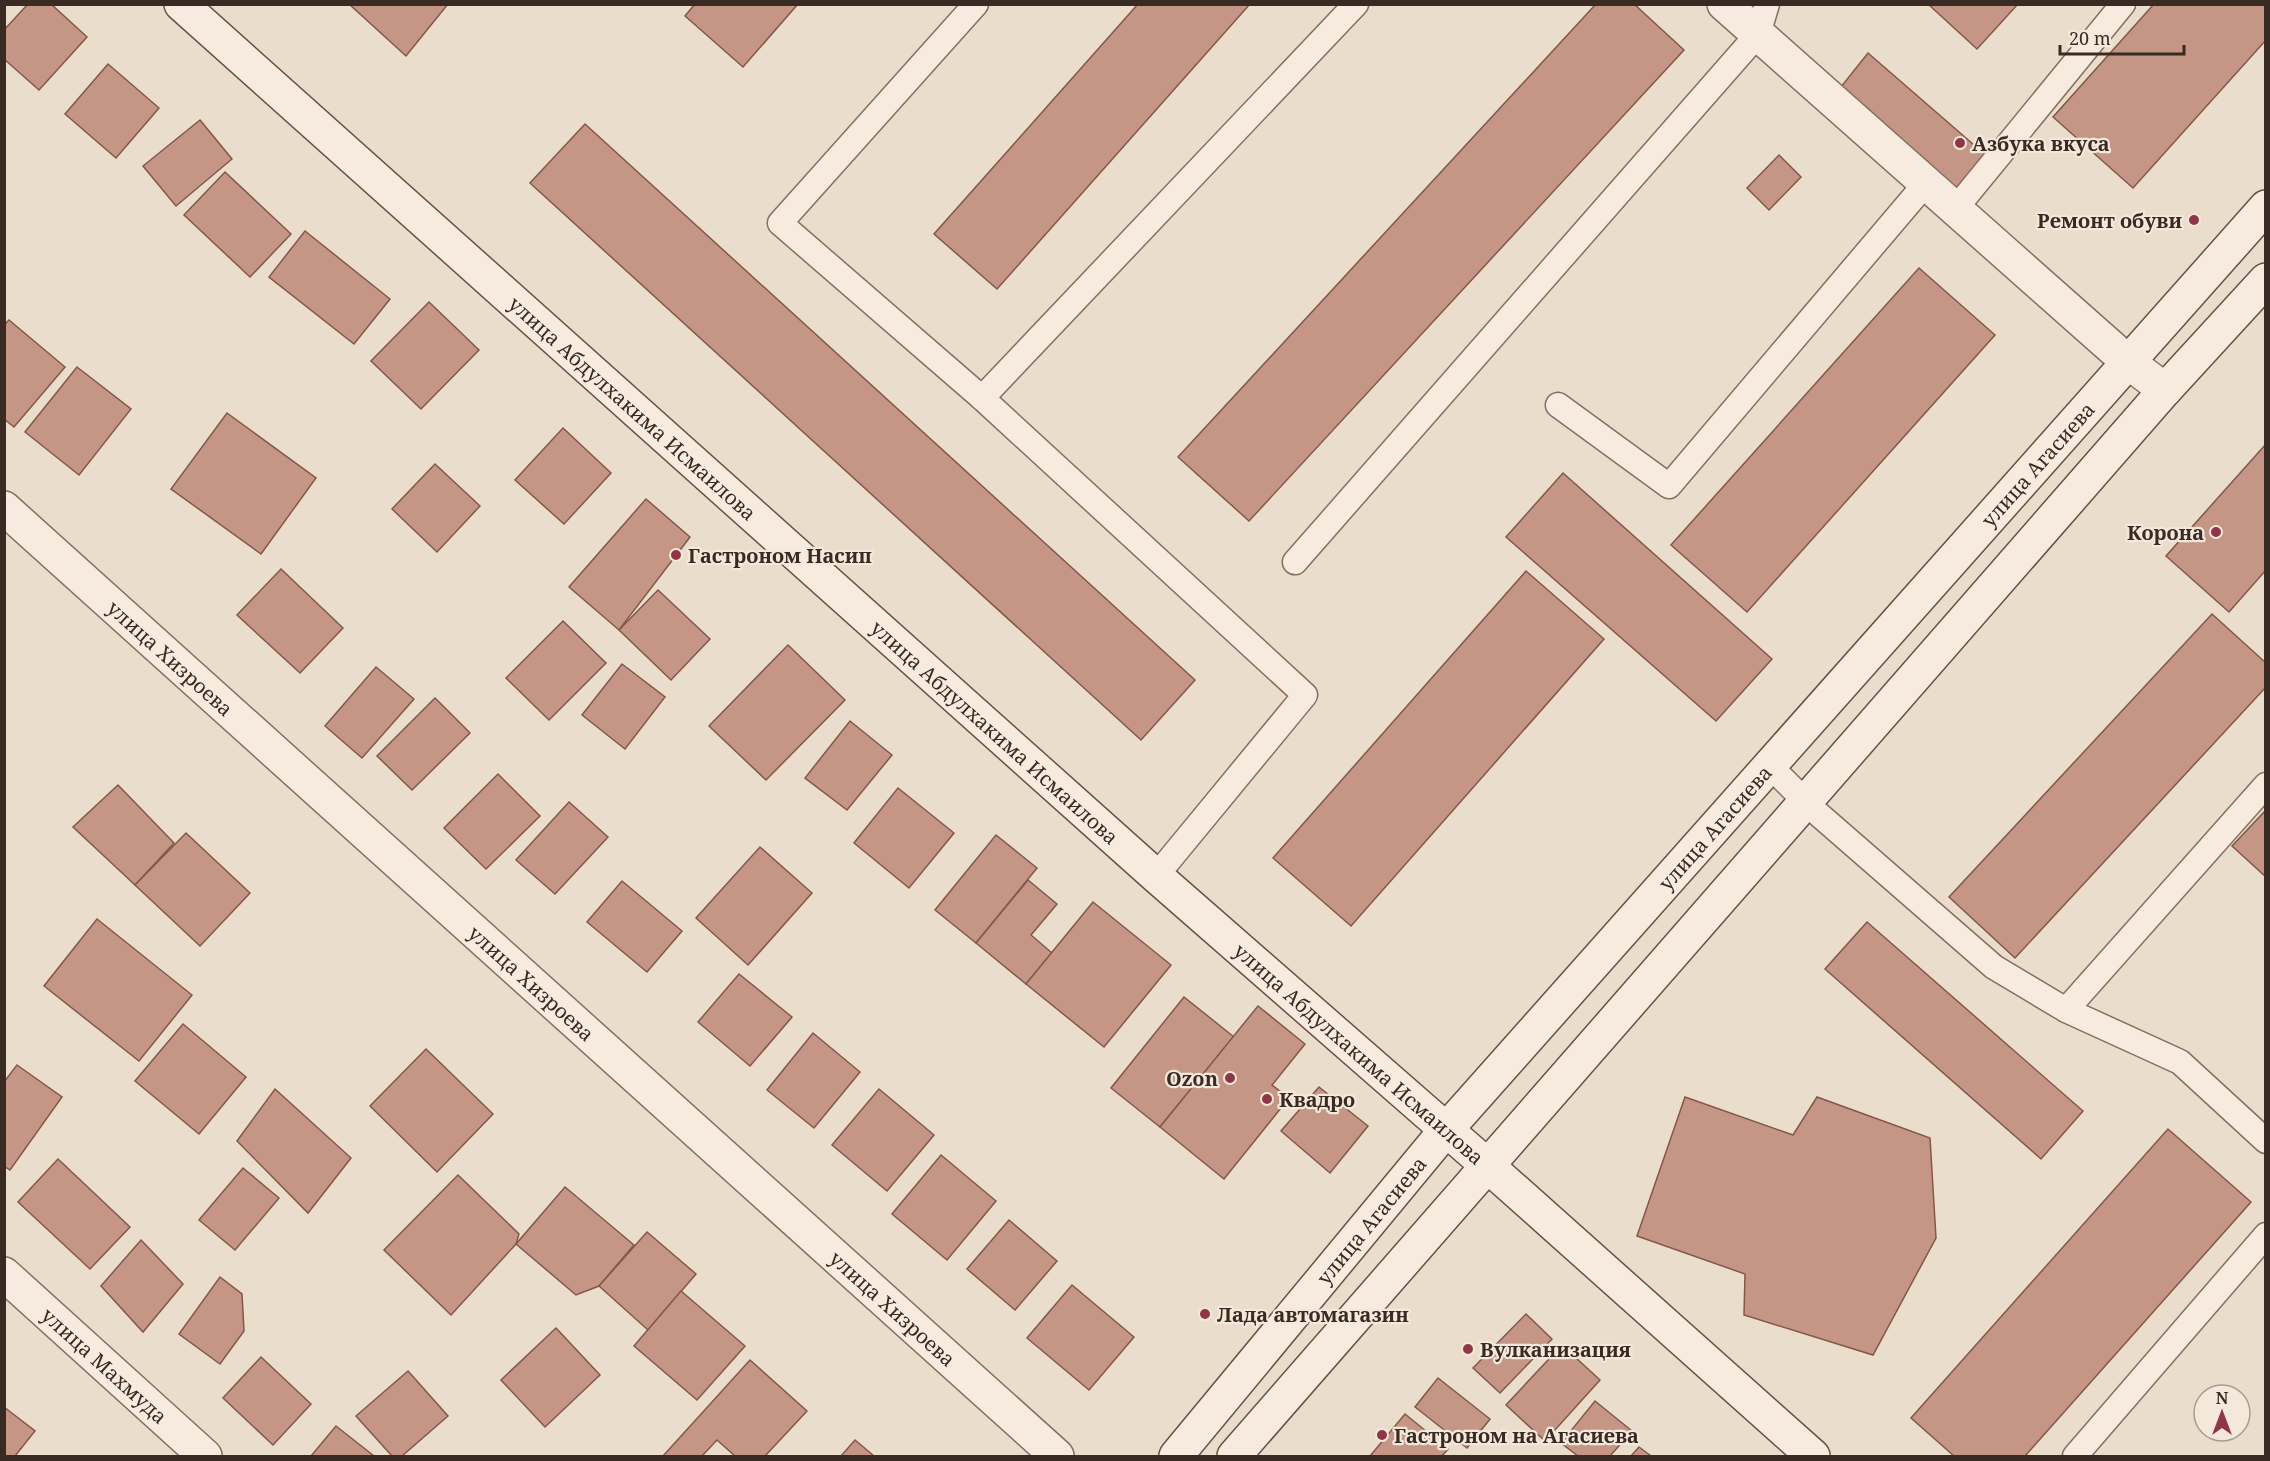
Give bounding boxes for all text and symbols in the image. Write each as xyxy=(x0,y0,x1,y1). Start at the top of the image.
scale bar xyxy=(2060,18,2184,56)
text: 20 m xyxy=(2069,26,2111,50)
place label: Азбука вкуса xyxy=(1972,130,2110,157)
marker: Азбука вкуса xyxy=(1953,136,1967,150)
place label: Ремонт обуви xyxy=(2037,207,2182,234)
marker: Ремонт обуви xyxy=(2187,213,2201,227)
street label: улица Абдулхакима Исмаилова xyxy=(503,290,762,526)
street label: улица Агасиева xyxy=(1975,396,2100,532)
place label: Корона xyxy=(2127,519,2204,546)
marker: Корона xyxy=(2209,525,2223,539)
place label: Гастроном Насип xyxy=(688,542,872,569)
marker: Гастроном Насип xyxy=(669,548,683,562)
street label: улица Хизроева xyxy=(102,594,239,722)
street label: улица Абдулхакима Исмаилова xyxy=(865,614,1125,850)
street label: улица Агасиева xyxy=(1652,759,1777,896)
street label: улица Хизроева xyxy=(463,919,600,1047)
street label: улица Абдулхакима Исмаилова xyxy=(1228,937,1490,1170)
place label: Ozon xyxy=(1166,1065,1218,1092)
marker: Ozon xyxy=(1223,1071,1237,1085)
place label: Квадро xyxy=(1279,1086,1355,1113)
marker: Квадро xyxy=(1260,1092,1274,1106)
street label: улица Агасиева xyxy=(1310,1151,1432,1290)
street label: улица Хизроева xyxy=(824,1244,962,1372)
street label: улица Махмуда xyxy=(36,1301,173,1429)
place label: Лада автомагазин xyxy=(1217,1301,1409,1328)
marker: Лада автомагазин xyxy=(1198,1307,1212,1321)
place label: Вулканизация xyxy=(1480,1336,1631,1363)
marker: Вулканизация xyxy=(1461,1342,1475,1356)
north arrow xyxy=(2192,1383,2252,1443)
text: N xyxy=(2216,1387,2229,1409)
place label: Гастроном на Агасиева xyxy=(1394,1422,1639,1449)
marker: Гастроном на Агасиева xyxy=(1375,1428,1389,1442)

